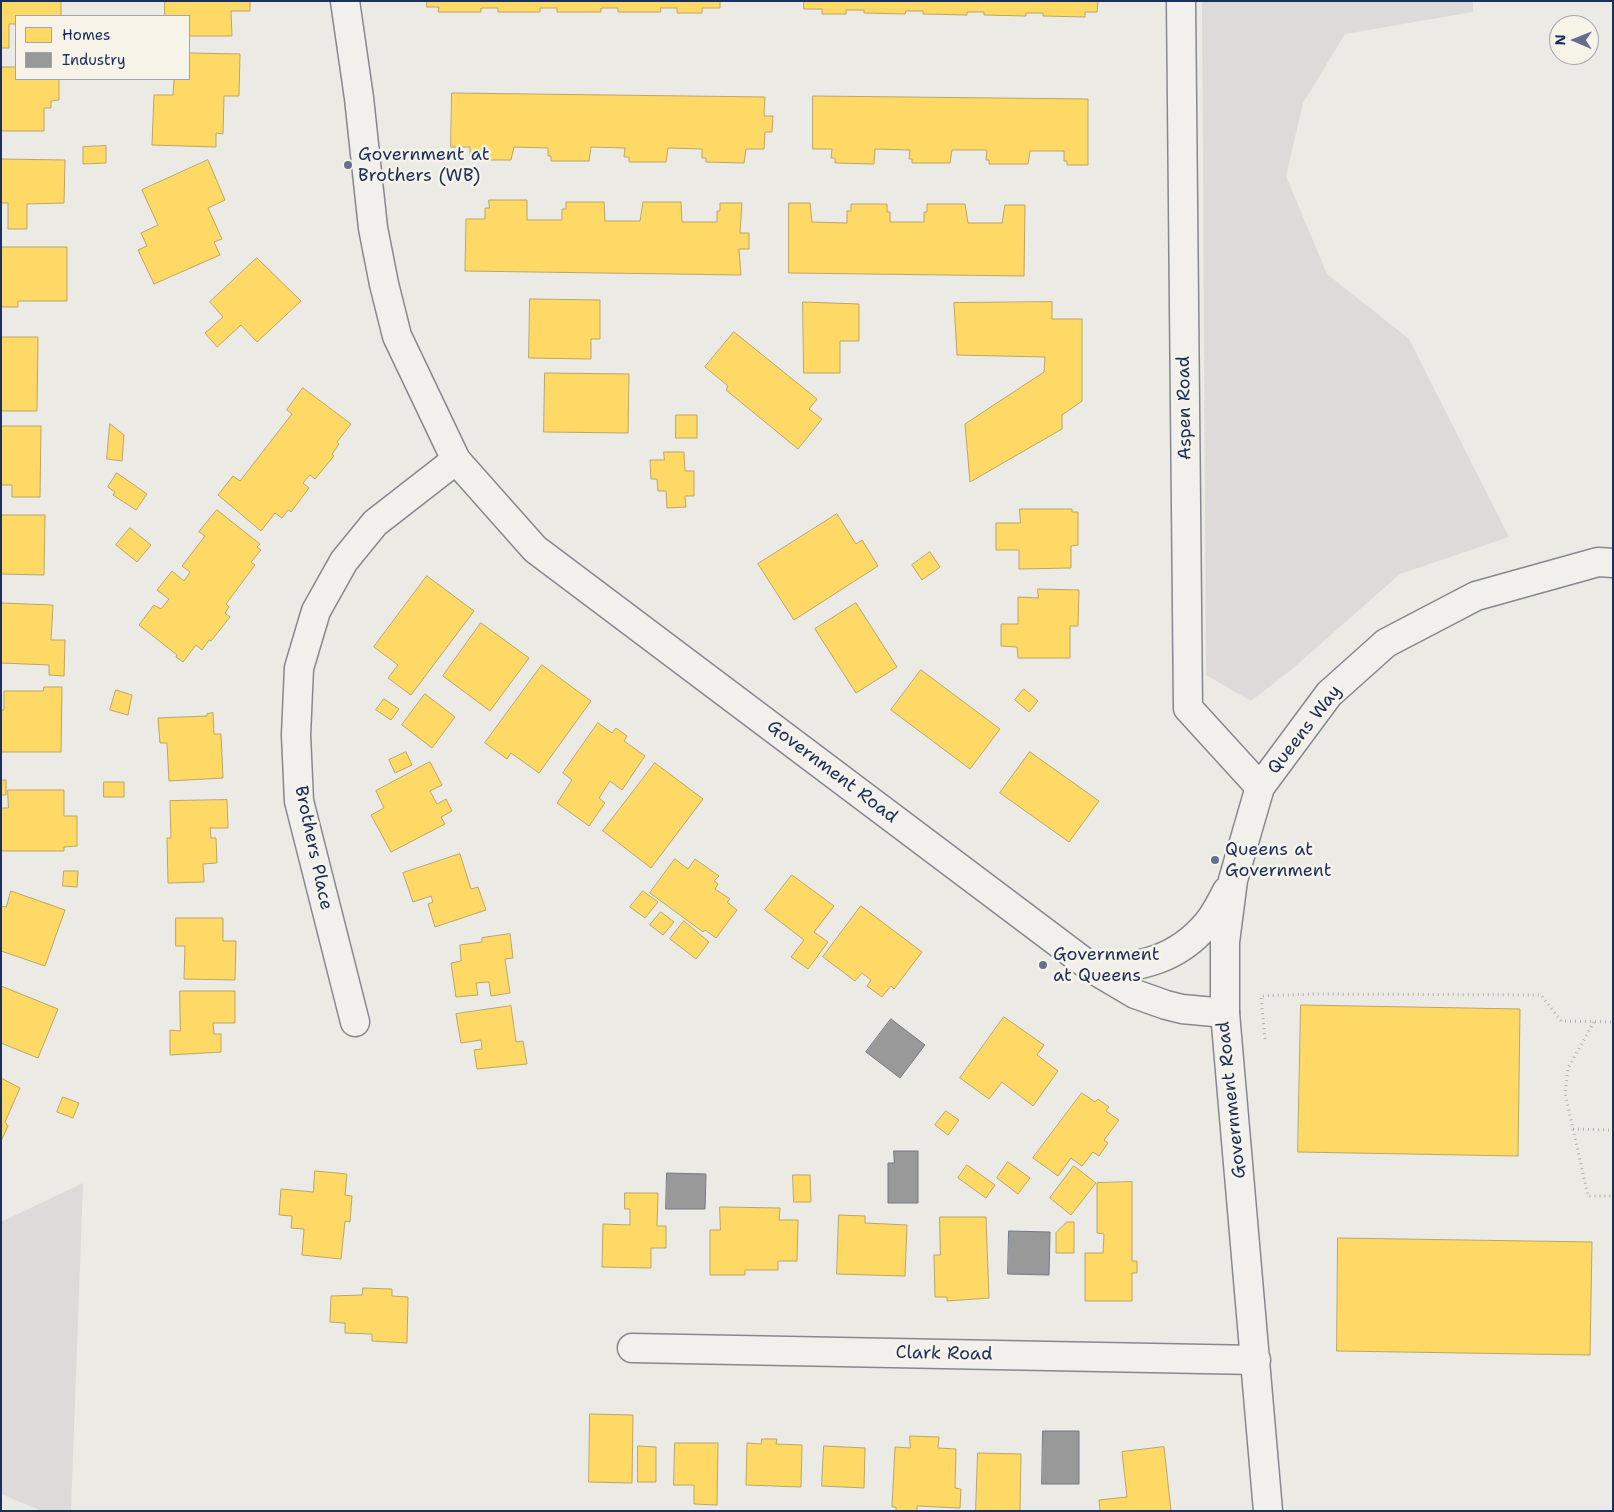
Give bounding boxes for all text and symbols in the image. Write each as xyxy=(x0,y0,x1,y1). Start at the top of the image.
legend xyxy=(15,15,190,80)
north arrow xyxy=(1549,15,1599,65)
text: Homes xyxy=(62,25,110,45)
text: N xyxy=(1551,34,1569,45)
text: Industry xyxy=(62,50,126,70)
place label: Government at Brothers (WB) xyxy=(358,144,490,186)
marker: Government at Brothers (WB) xyxy=(342,159,354,171)
street label: Aspen Road xyxy=(1173,356,1197,460)
street label: Queens Way xyxy=(1264,681,1346,779)
street label: Government Road xyxy=(762,716,902,828)
street label: Brothers Place xyxy=(289,784,337,912)
place label: Queens at Government xyxy=(1225,839,1332,882)
marker: Queens at Government xyxy=(1209,854,1221,866)
place label: Government at Queens xyxy=(1053,944,1160,986)
marker: Government at Queens xyxy=(1037,959,1049,971)
street label: Government Road xyxy=(1213,1020,1251,1180)
street label: Clark Road xyxy=(895,1342,993,1366)

